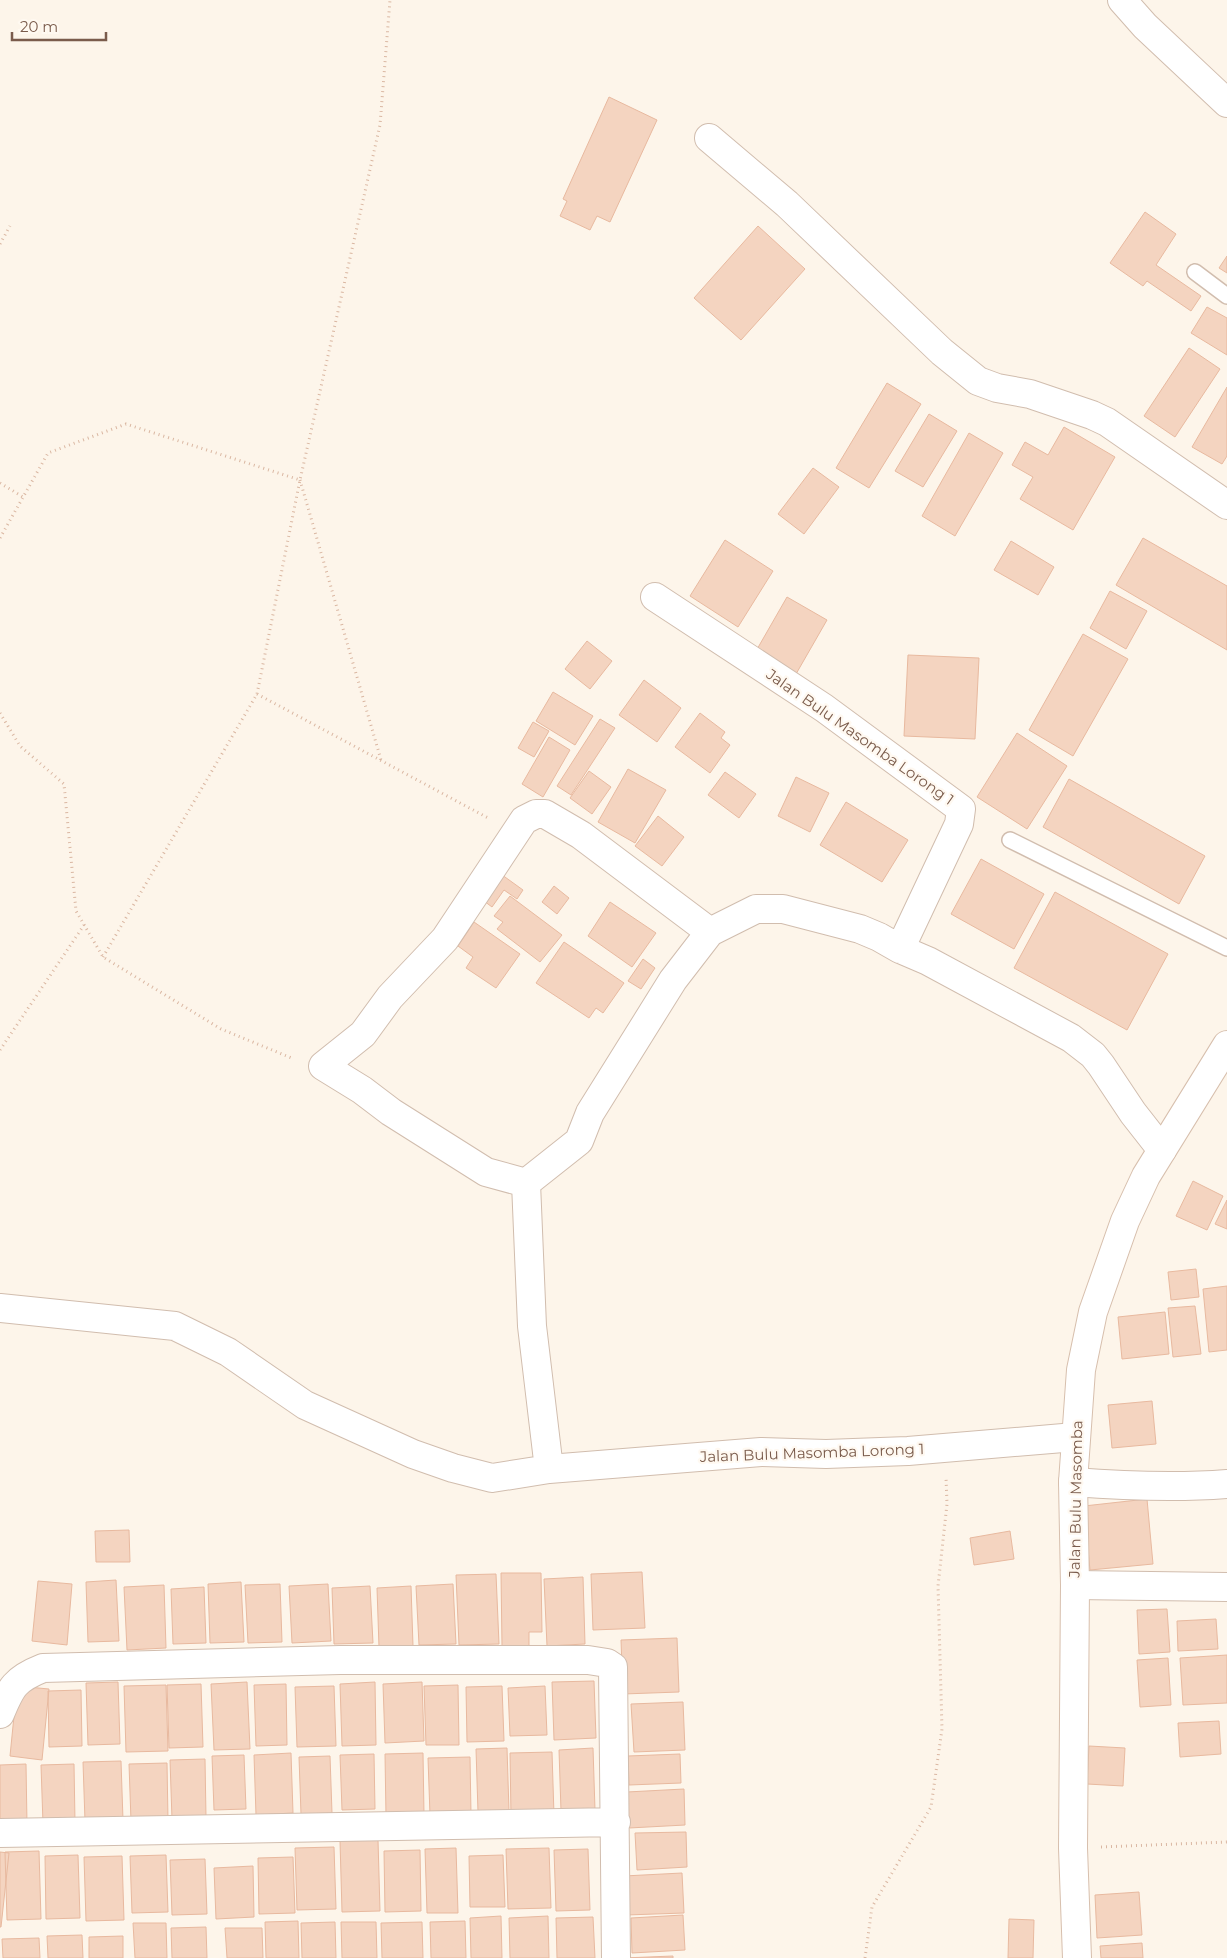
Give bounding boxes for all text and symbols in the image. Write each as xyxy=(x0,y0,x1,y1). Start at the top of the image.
scale bar xyxy=(12,10,106,42)
text: 20 m xyxy=(20,17,58,36)
street label: Jalan Bulu Masomba Lorong 1 xyxy=(762,664,958,809)
street label: Jalan Bulu Masomba xyxy=(1065,1420,1086,1579)
street label: Jalan Bulu Masomba Lorong 1 xyxy=(698,1439,925,1466)

